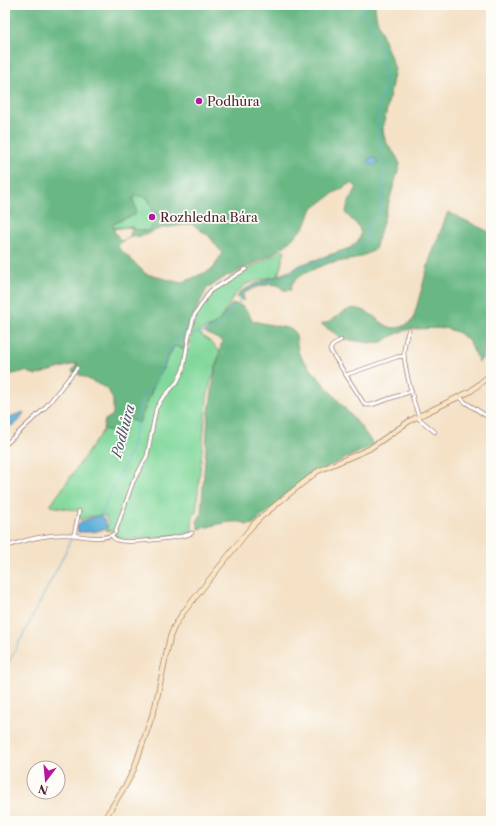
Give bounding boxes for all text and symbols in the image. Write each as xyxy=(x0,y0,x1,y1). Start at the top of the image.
place label: Podhůra xyxy=(207,93,260,109)
marker: Podhůra xyxy=(194,96,204,106)
place label: Rozhledna Bára xyxy=(160,209,258,225)
marker: Rozhledna Bára xyxy=(147,212,157,222)
water label: Podhůra xyxy=(107,402,139,461)
north arrow xyxy=(26,760,66,800)
text: N xyxy=(36,781,50,798)

